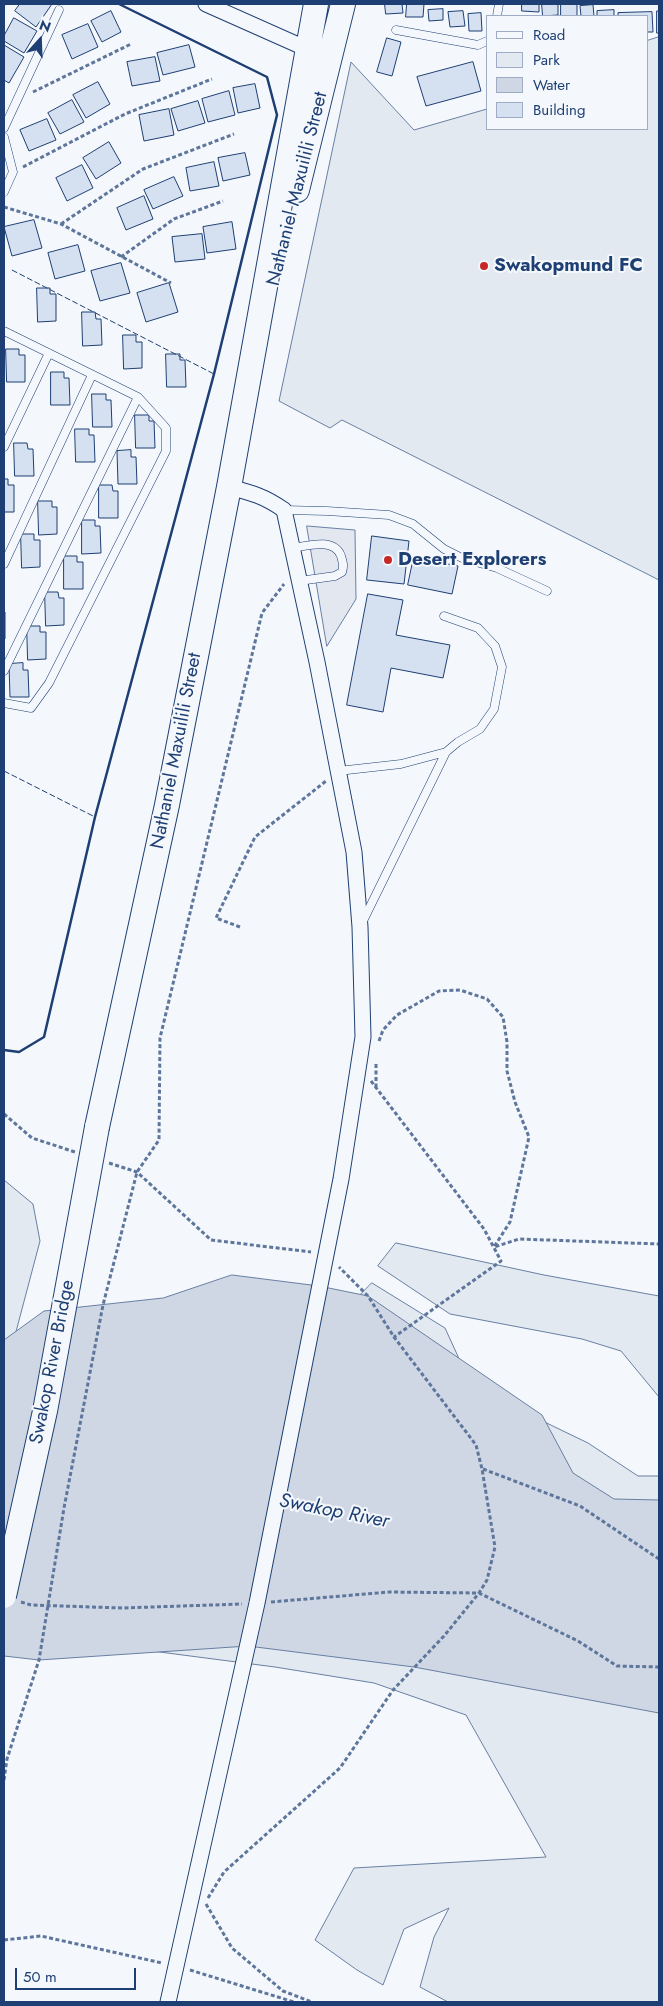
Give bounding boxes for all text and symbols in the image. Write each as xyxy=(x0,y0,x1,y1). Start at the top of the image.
north arrow xyxy=(15,15,65,65)
text: N xyxy=(36,15,54,37)
legend xyxy=(486,15,648,130)
text: Road xyxy=(533,24,565,46)
text: Park xyxy=(533,49,560,71)
text: Water xyxy=(533,74,570,96)
street label: Nathaniel Maxuilili Street xyxy=(263,90,333,288)
text: Building xyxy=(533,99,585,121)
place label: Swakopmund FC xyxy=(494,255,643,277)
marker: Swakopmund FC xyxy=(478,260,490,272)
place label: Desert Explorers xyxy=(398,549,546,571)
marker: Desert Explorers xyxy=(382,554,394,566)
street label: Nathaniel Maxuilili Street xyxy=(147,651,207,851)
street label: Swakop River Bridge xyxy=(26,1278,80,1446)
water label: Swakop River xyxy=(277,1490,391,1534)
scale bar xyxy=(18,1958,139,1990)
text: 50 m xyxy=(23,1966,57,1988)

